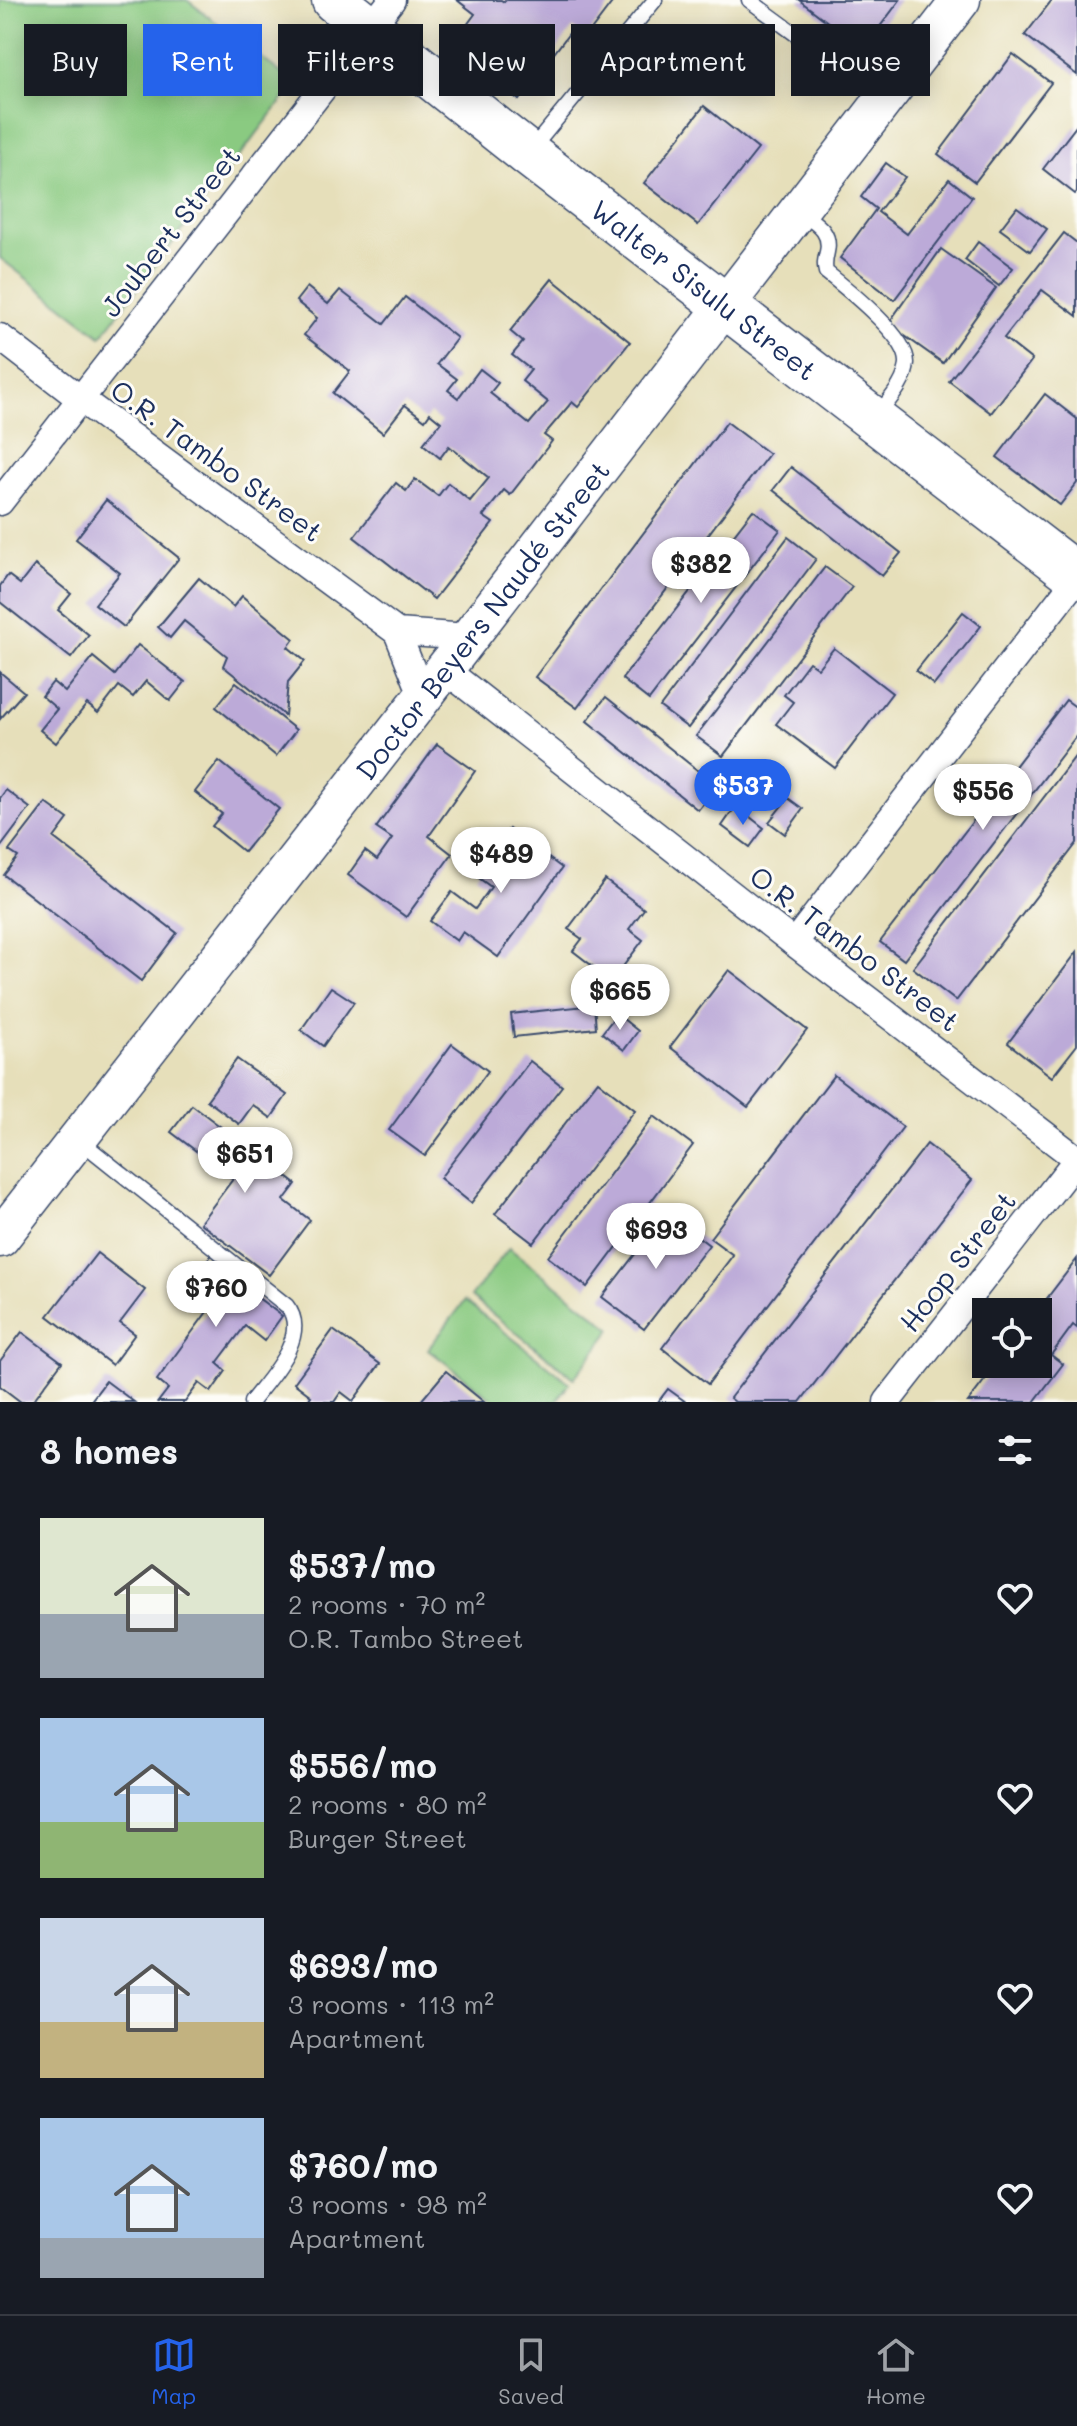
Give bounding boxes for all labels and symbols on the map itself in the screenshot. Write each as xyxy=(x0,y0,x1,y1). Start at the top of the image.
street label: Joubert Street xyxy=(92,138,248,324)
street label: Walter Sisulu Street xyxy=(584,191,824,388)
street label: O.R. Tambo Street xyxy=(104,371,330,549)
street label: Doctor Beyers Naudé Street xyxy=(347,453,617,787)
pin: $382 xyxy=(654,537,748,605)
pin: $537 xyxy=(696,759,790,827)
pin: $556 xyxy=(936,764,1030,832)
pin: $489 xyxy=(454,827,548,895)
street label: O.R. Tambo Street xyxy=(743,857,967,1039)
pin: $665 xyxy=(573,964,667,1032)
pin: $651 xyxy=(198,1127,292,1195)
street label: Hoop Street xyxy=(891,1184,1023,1338)
pin: $693 xyxy=(609,1203,703,1271)
pin: $760 xyxy=(169,1261,263,1329)

